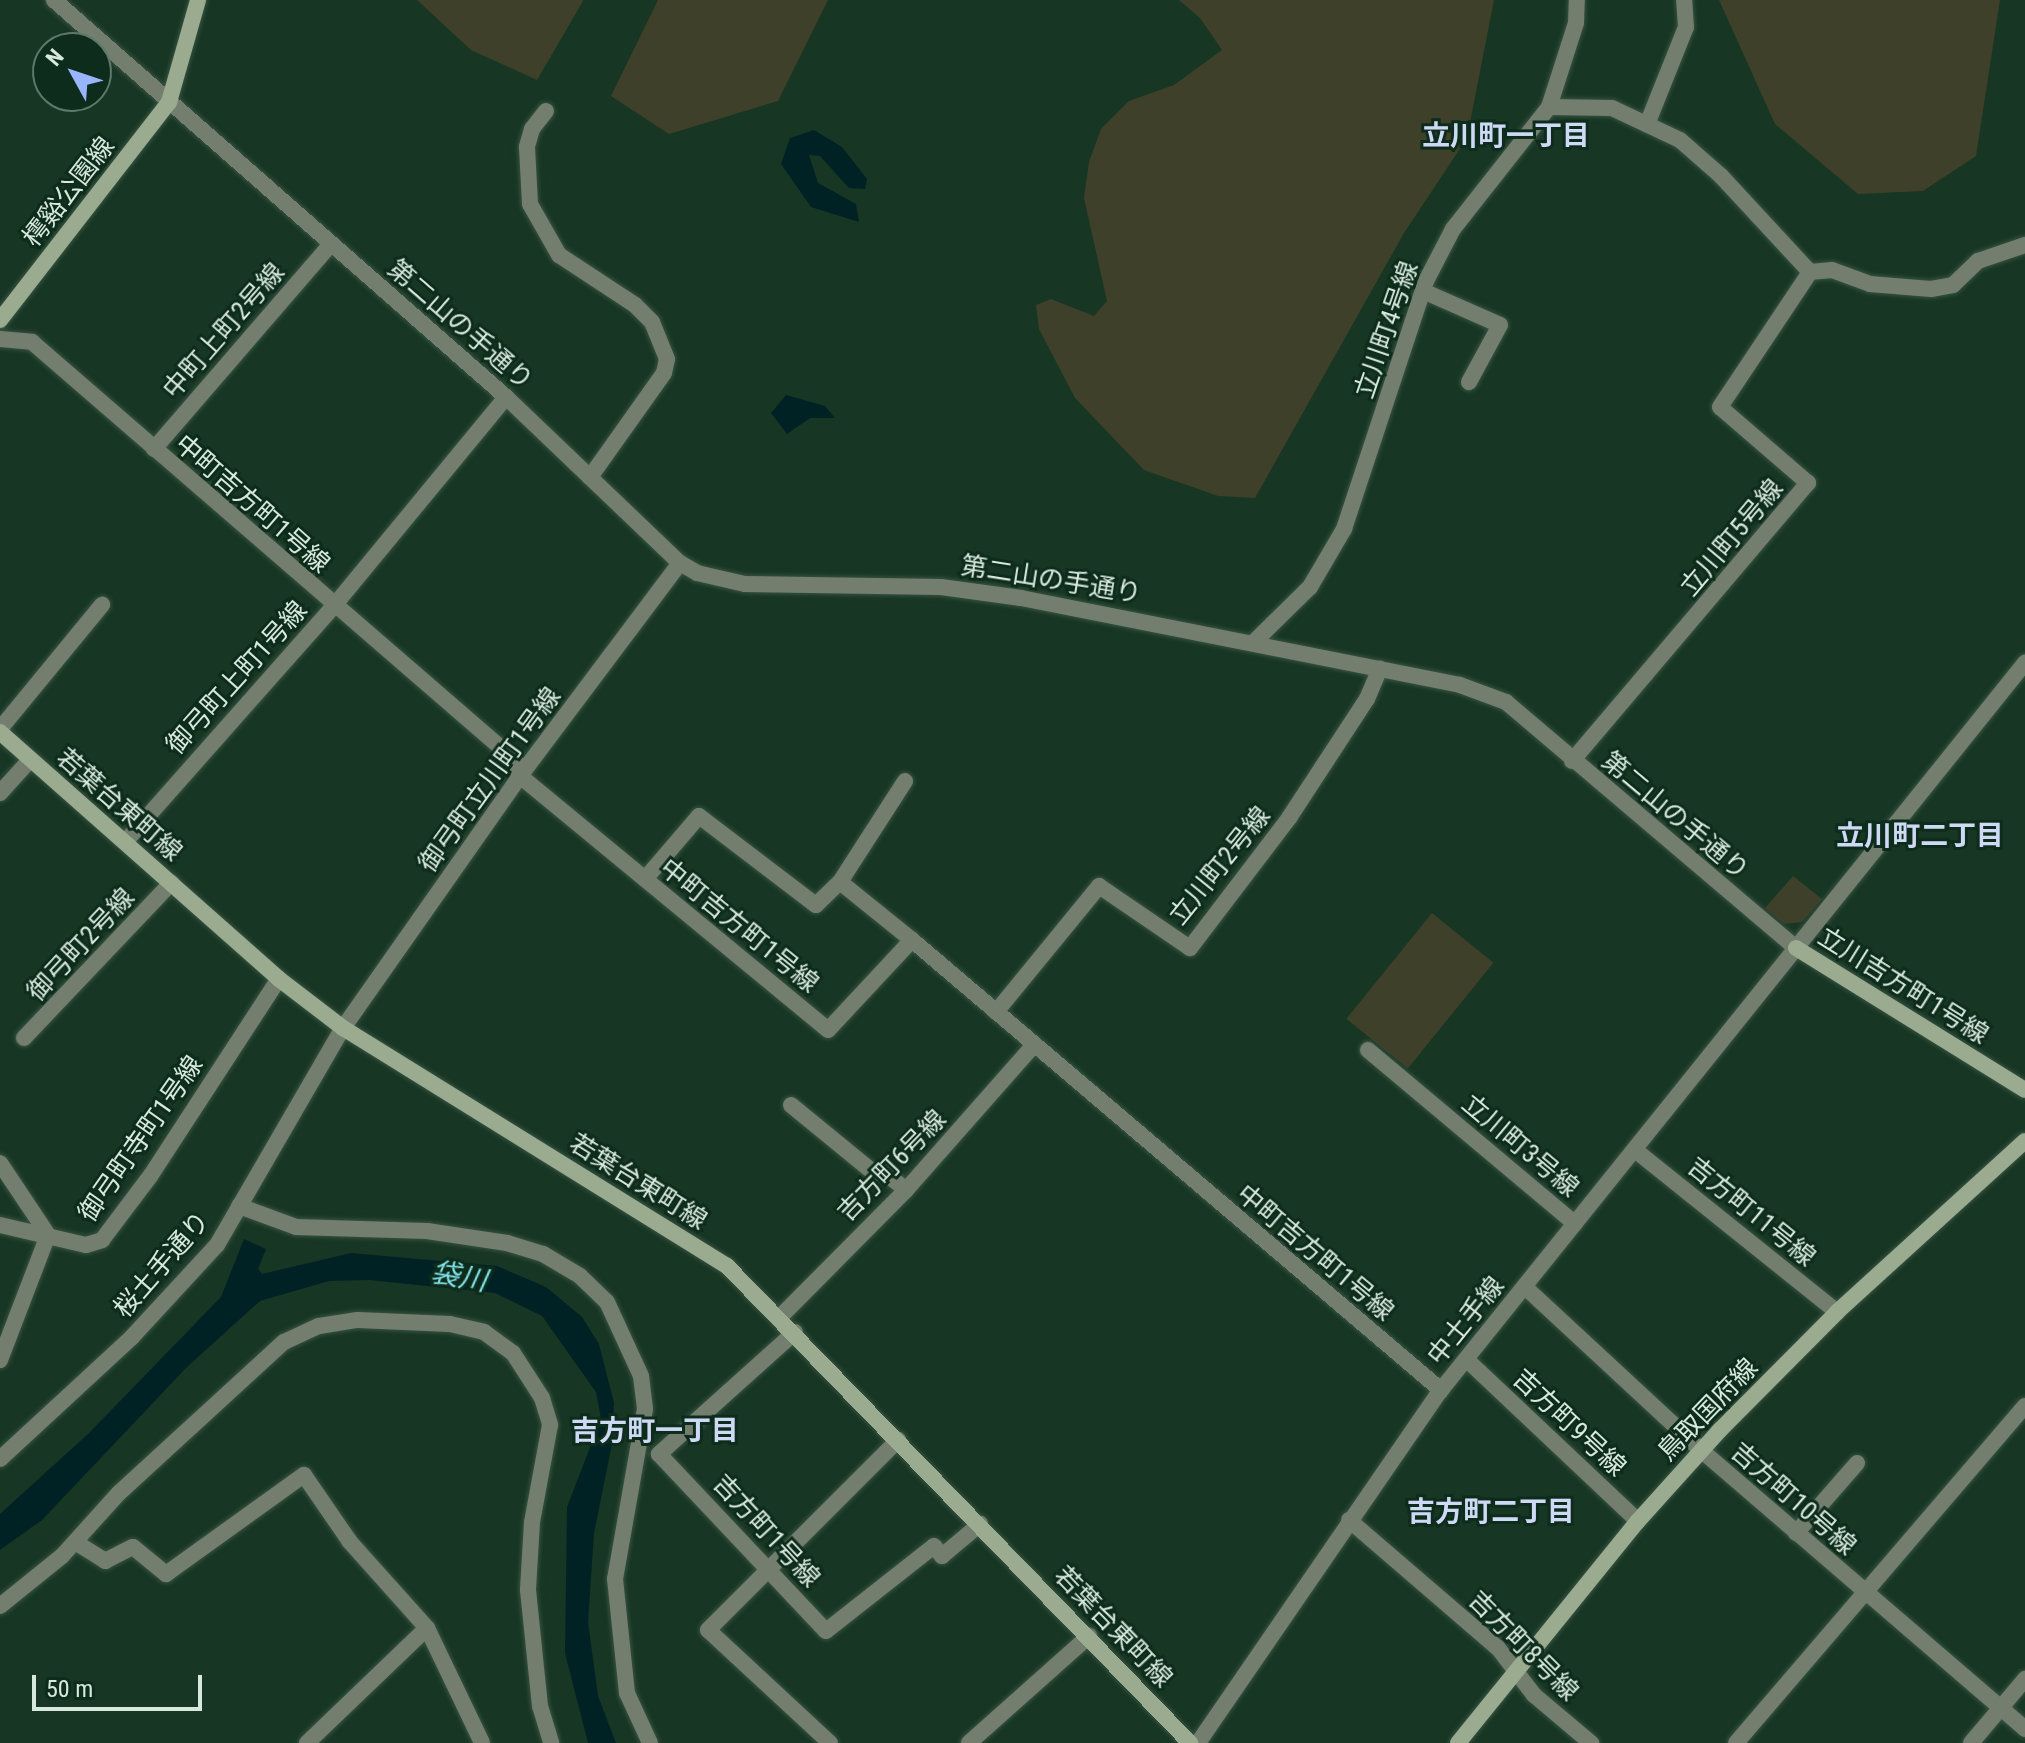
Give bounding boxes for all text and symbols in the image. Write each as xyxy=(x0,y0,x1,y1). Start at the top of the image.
north arrow xyxy=(32,32,112,112)
text: N xyxy=(41,44,69,71)
district label: 立川町一丁目 xyxy=(1422,119,1590,153)
street label: 樗谿公園線 xyxy=(17,131,121,253)
street label: 第二山の手通り xyxy=(381,254,539,396)
street label: 中町上町2号線 xyxy=(157,257,291,405)
street label: 立川町4号線 xyxy=(1349,257,1425,403)
street label: 中町吉方町1号線 xyxy=(168,428,336,580)
street label: 立川町5号線 xyxy=(1674,473,1790,603)
street label: 第二山の手通り xyxy=(959,550,1143,610)
street label: 御弓町上町1号線 xyxy=(160,595,314,761)
street label: 御弓町立川町1号線 xyxy=(412,682,568,878)
street label: 若葉台東町線 xyxy=(50,742,188,868)
street label: 第二山の手通り xyxy=(1595,746,1755,886)
street label: 立川町2号線 xyxy=(1163,801,1277,931)
district label: 立川町二丁目 xyxy=(1836,819,2004,853)
street label: 中町吉方町1号線 xyxy=(653,853,825,999)
street label: 御弓町2号線 xyxy=(21,882,141,1008)
street label: 立川吉方町1号線 xyxy=(1812,921,1994,1051)
street label: 御弓町寺町1号線 xyxy=(72,1050,210,1228)
street label: 立川町3号線 xyxy=(1455,1088,1585,1204)
street label: 吉方町6号線 xyxy=(831,1104,953,1228)
street label: 若葉台東町線 xyxy=(564,1127,712,1237)
street label: 吉方町11号線 xyxy=(1681,1151,1821,1273)
street label: 中町吉方町1号線 xyxy=(1230,1178,1400,1328)
street label: 桜土手通り xyxy=(108,1206,216,1324)
water label: 袋川 xyxy=(429,1256,489,1298)
street label: 中土手線 xyxy=(1421,1271,1511,1371)
street label: 鳥取国府線 xyxy=(1652,1352,1764,1468)
street label: 吉方町9号線 xyxy=(1506,1363,1632,1483)
district label: 吉方町一丁目 xyxy=(571,1414,739,1448)
street label: 吉方町10号線 xyxy=(1724,1436,1862,1562)
street label: 吉方町1号線 xyxy=(706,1468,826,1594)
district label: 吉方町二丁目 xyxy=(1407,1495,1575,1529)
street label: 若葉台東町線 xyxy=(1048,1560,1178,1694)
street label: 吉方町8号線 xyxy=(1461,1584,1585,1708)
scale bar xyxy=(36,1659,206,1709)
text: 50 m xyxy=(46,1675,93,1703)

